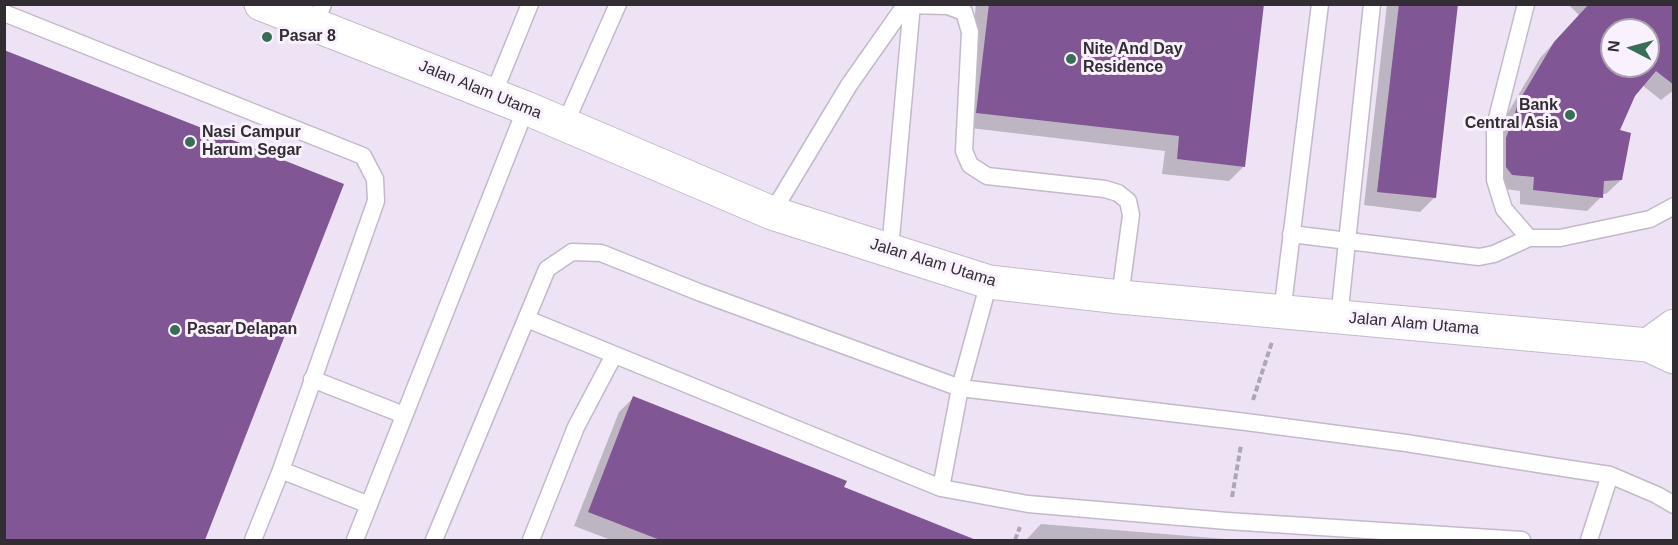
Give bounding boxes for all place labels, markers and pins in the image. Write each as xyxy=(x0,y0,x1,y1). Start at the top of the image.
place label: Pasar 8 xyxy=(279,27,336,47)
marker: Pasar 8 xyxy=(260,30,274,44)
place label: Nite And Day Residence xyxy=(1083,40,1183,78)
marker: Nite And Day Residence xyxy=(1064,52,1078,66)
place label: Bank Central Asia xyxy=(1465,96,1558,134)
marker: Bank Central Asia xyxy=(1563,108,1577,122)
place label: Nasi Campur Harum Segar xyxy=(202,123,302,161)
marker: Nasi Campur Harum Segar xyxy=(183,135,197,149)
place label: Pasar Delapan xyxy=(187,320,297,340)
marker: Pasar Delapan xyxy=(168,323,182,337)

